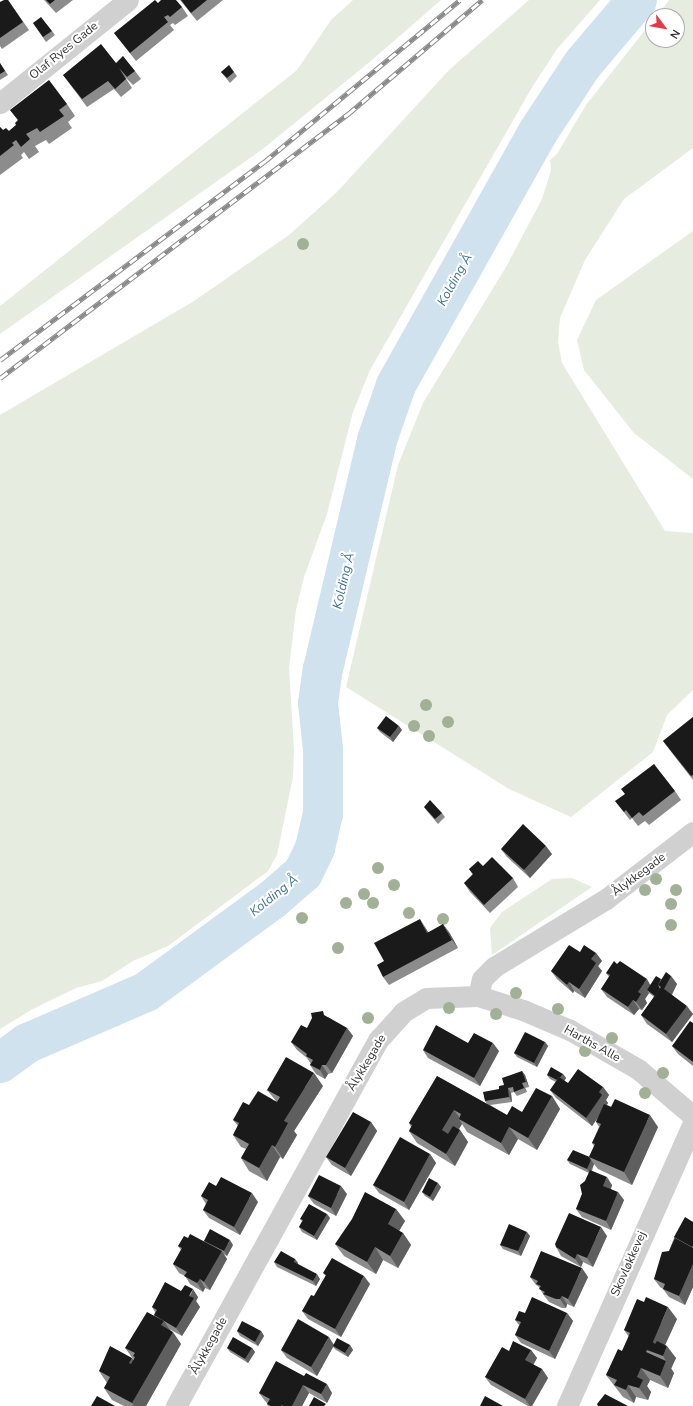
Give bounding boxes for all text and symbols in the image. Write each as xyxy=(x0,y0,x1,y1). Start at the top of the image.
north arrow xyxy=(645,8,685,48)
street label: Olaf Ryes Gade xyxy=(27,19,101,83)
text: N xyxy=(666,27,683,42)
water label: Kolding Å xyxy=(434,251,476,309)
water label: Kolding Å xyxy=(330,551,358,611)
street label: Ålykkegade xyxy=(609,850,669,900)
water label: Kolding Å xyxy=(247,872,301,920)
street label: Harths Alle xyxy=(561,1023,623,1065)
street label: Ålykkegade xyxy=(345,1032,389,1094)
street label: Skovløkkevej xyxy=(608,1229,650,1299)
street label: Ålykkegade xyxy=(187,1315,231,1377)

